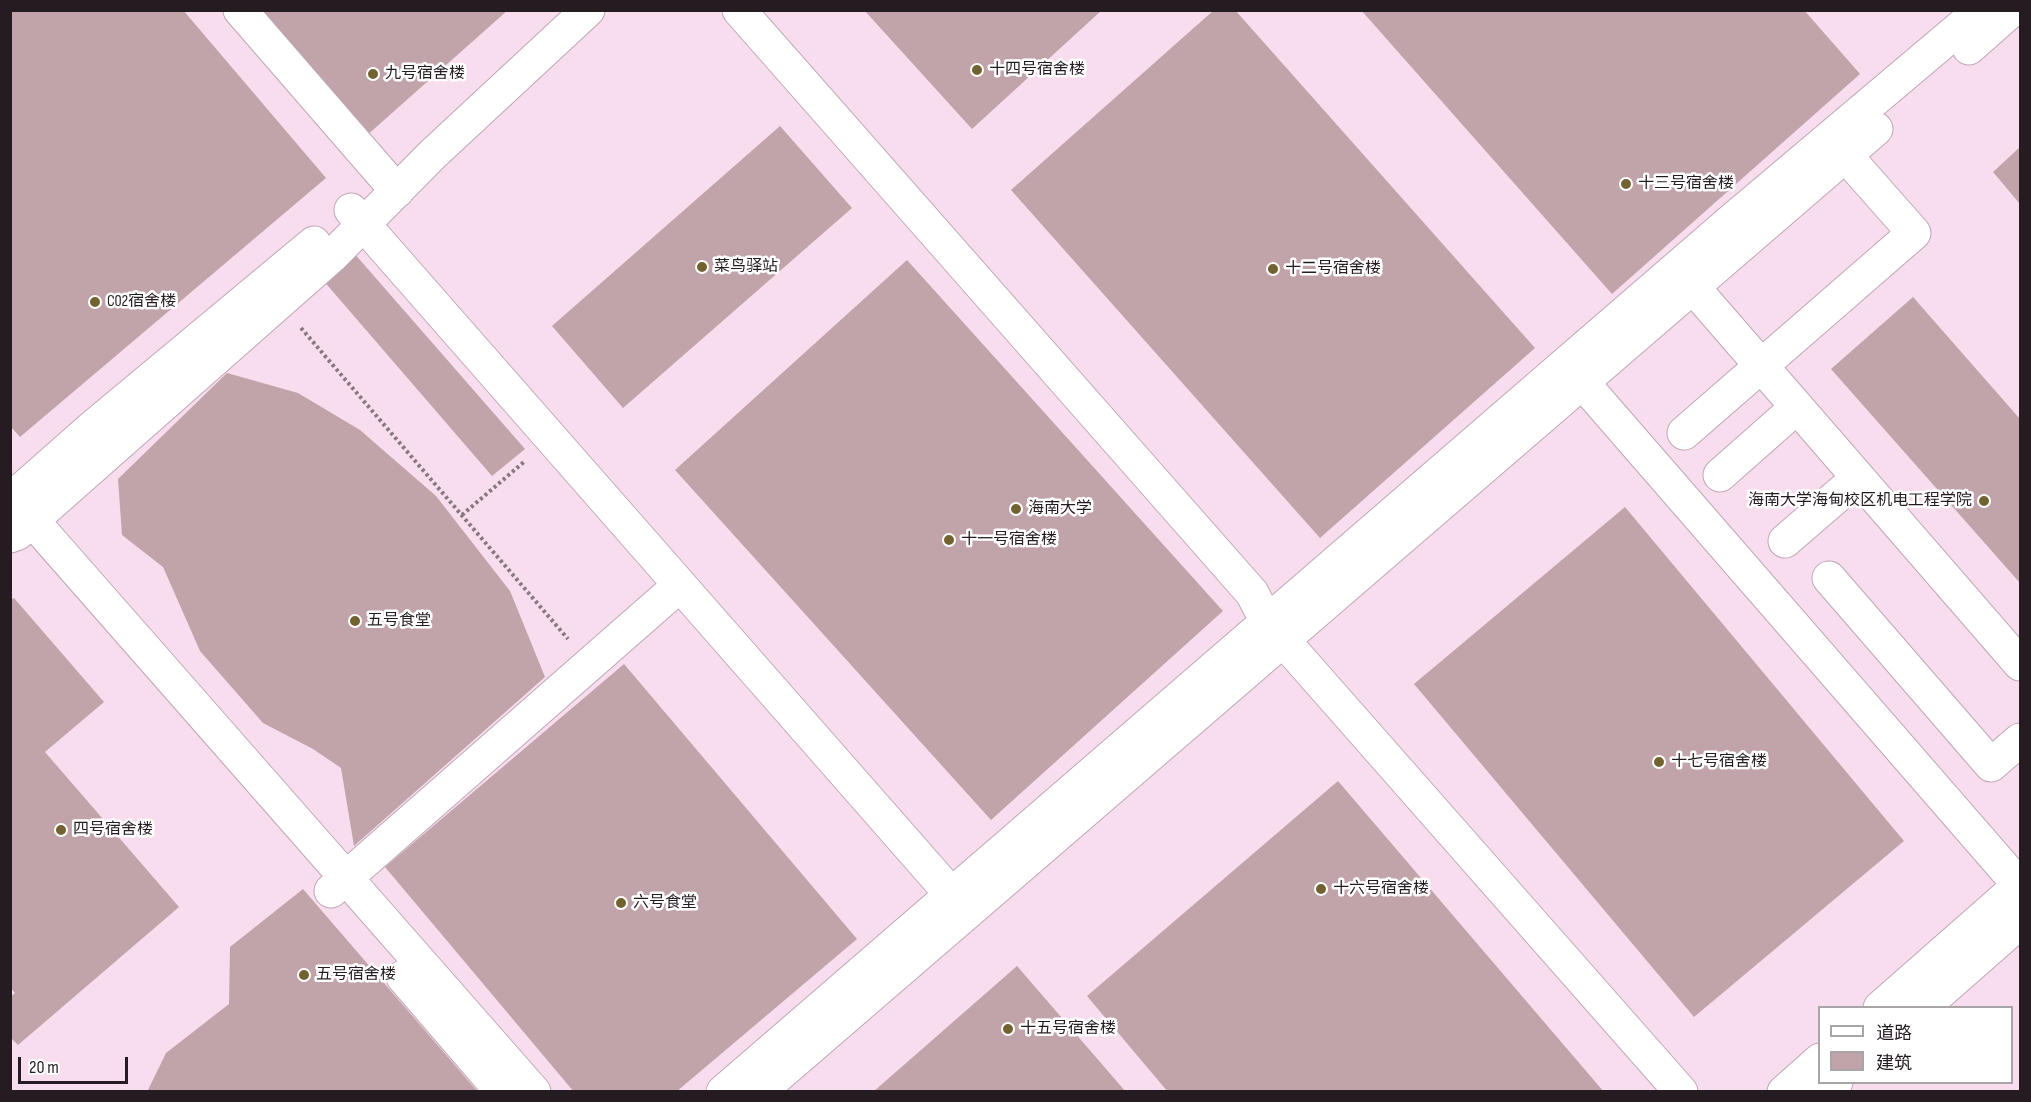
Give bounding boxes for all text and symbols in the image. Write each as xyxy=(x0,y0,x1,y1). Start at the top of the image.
place label: 十四号宿舍楼 xyxy=(989,60,1085,80)
marker: 十四号宿舍楼 xyxy=(970,63,984,77)
place label: 九号宿舍楼 xyxy=(385,64,465,84)
marker: 九号宿舍楼 xyxy=(366,67,380,81)
place label: 十三号宿舍楼 xyxy=(1638,174,1734,194)
marker: 十三号宿舍楼 xyxy=(1619,177,1633,191)
place label: 菜鸟驿站 xyxy=(714,257,778,277)
place label: 十二号宿舍楼 xyxy=(1285,259,1381,279)
marker: 菜鸟驿站 xyxy=(695,260,709,274)
marker: 十二号宿舍楼 xyxy=(1266,262,1280,276)
place label: C02宿舍楼 xyxy=(107,292,176,312)
marker: C02宿舍楼 xyxy=(88,295,102,309)
place label: 海南大学海甸校区机电工程学院 xyxy=(1748,491,1972,511)
marker: 海南大学海甸校区机电工程学院 xyxy=(1977,494,1991,508)
place label: 海南大学 xyxy=(1028,499,1092,519)
marker: 海南大学 xyxy=(1009,502,1023,516)
place label: 十一号宿舍楼 xyxy=(961,530,1057,550)
marker: 十一号宿舍楼 xyxy=(942,533,956,547)
place label: 五号食堂 xyxy=(367,611,431,631)
marker: 五号食堂 xyxy=(348,614,362,628)
place label: 十七号宿舍楼 xyxy=(1671,752,1767,772)
marker: 十七号宿舍楼 xyxy=(1652,755,1666,769)
place label: 四号宿舍楼 xyxy=(73,820,153,840)
marker: 四号宿舍楼 xyxy=(54,823,68,837)
place label: 十六号宿舍楼 xyxy=(1333,879,1429,899)
marker: 十六号宿舍楼 xyxy=(1314,882,1328,896)
place label: 六号食堂 xyxy=(633,893,697,913)
marker: 六号食堂 xyxy=(614,896,628,910)
place label: 五号宿舍楼 xyxy=(316,965,396,985)
marker: 五号宿舍楼 xyxy=(297,968,311,982)
legend xyxy=(1818,1006,2013,1084)
place label: 十五号宿舍楼 xyxy=(1020,1019,1116,1039)
marker: 十五号宿舍楼 xyxy=(1001,1022,1015,1036)
text: 道路 xyxy=(1876,1023,1912,1044)
scale bar xyxy=(21,1045,130,1083)
text: 建筑 xyxy=(1876,1053,1912,1074)
text: 20 m xyxy=(29,1057,59,1078)

